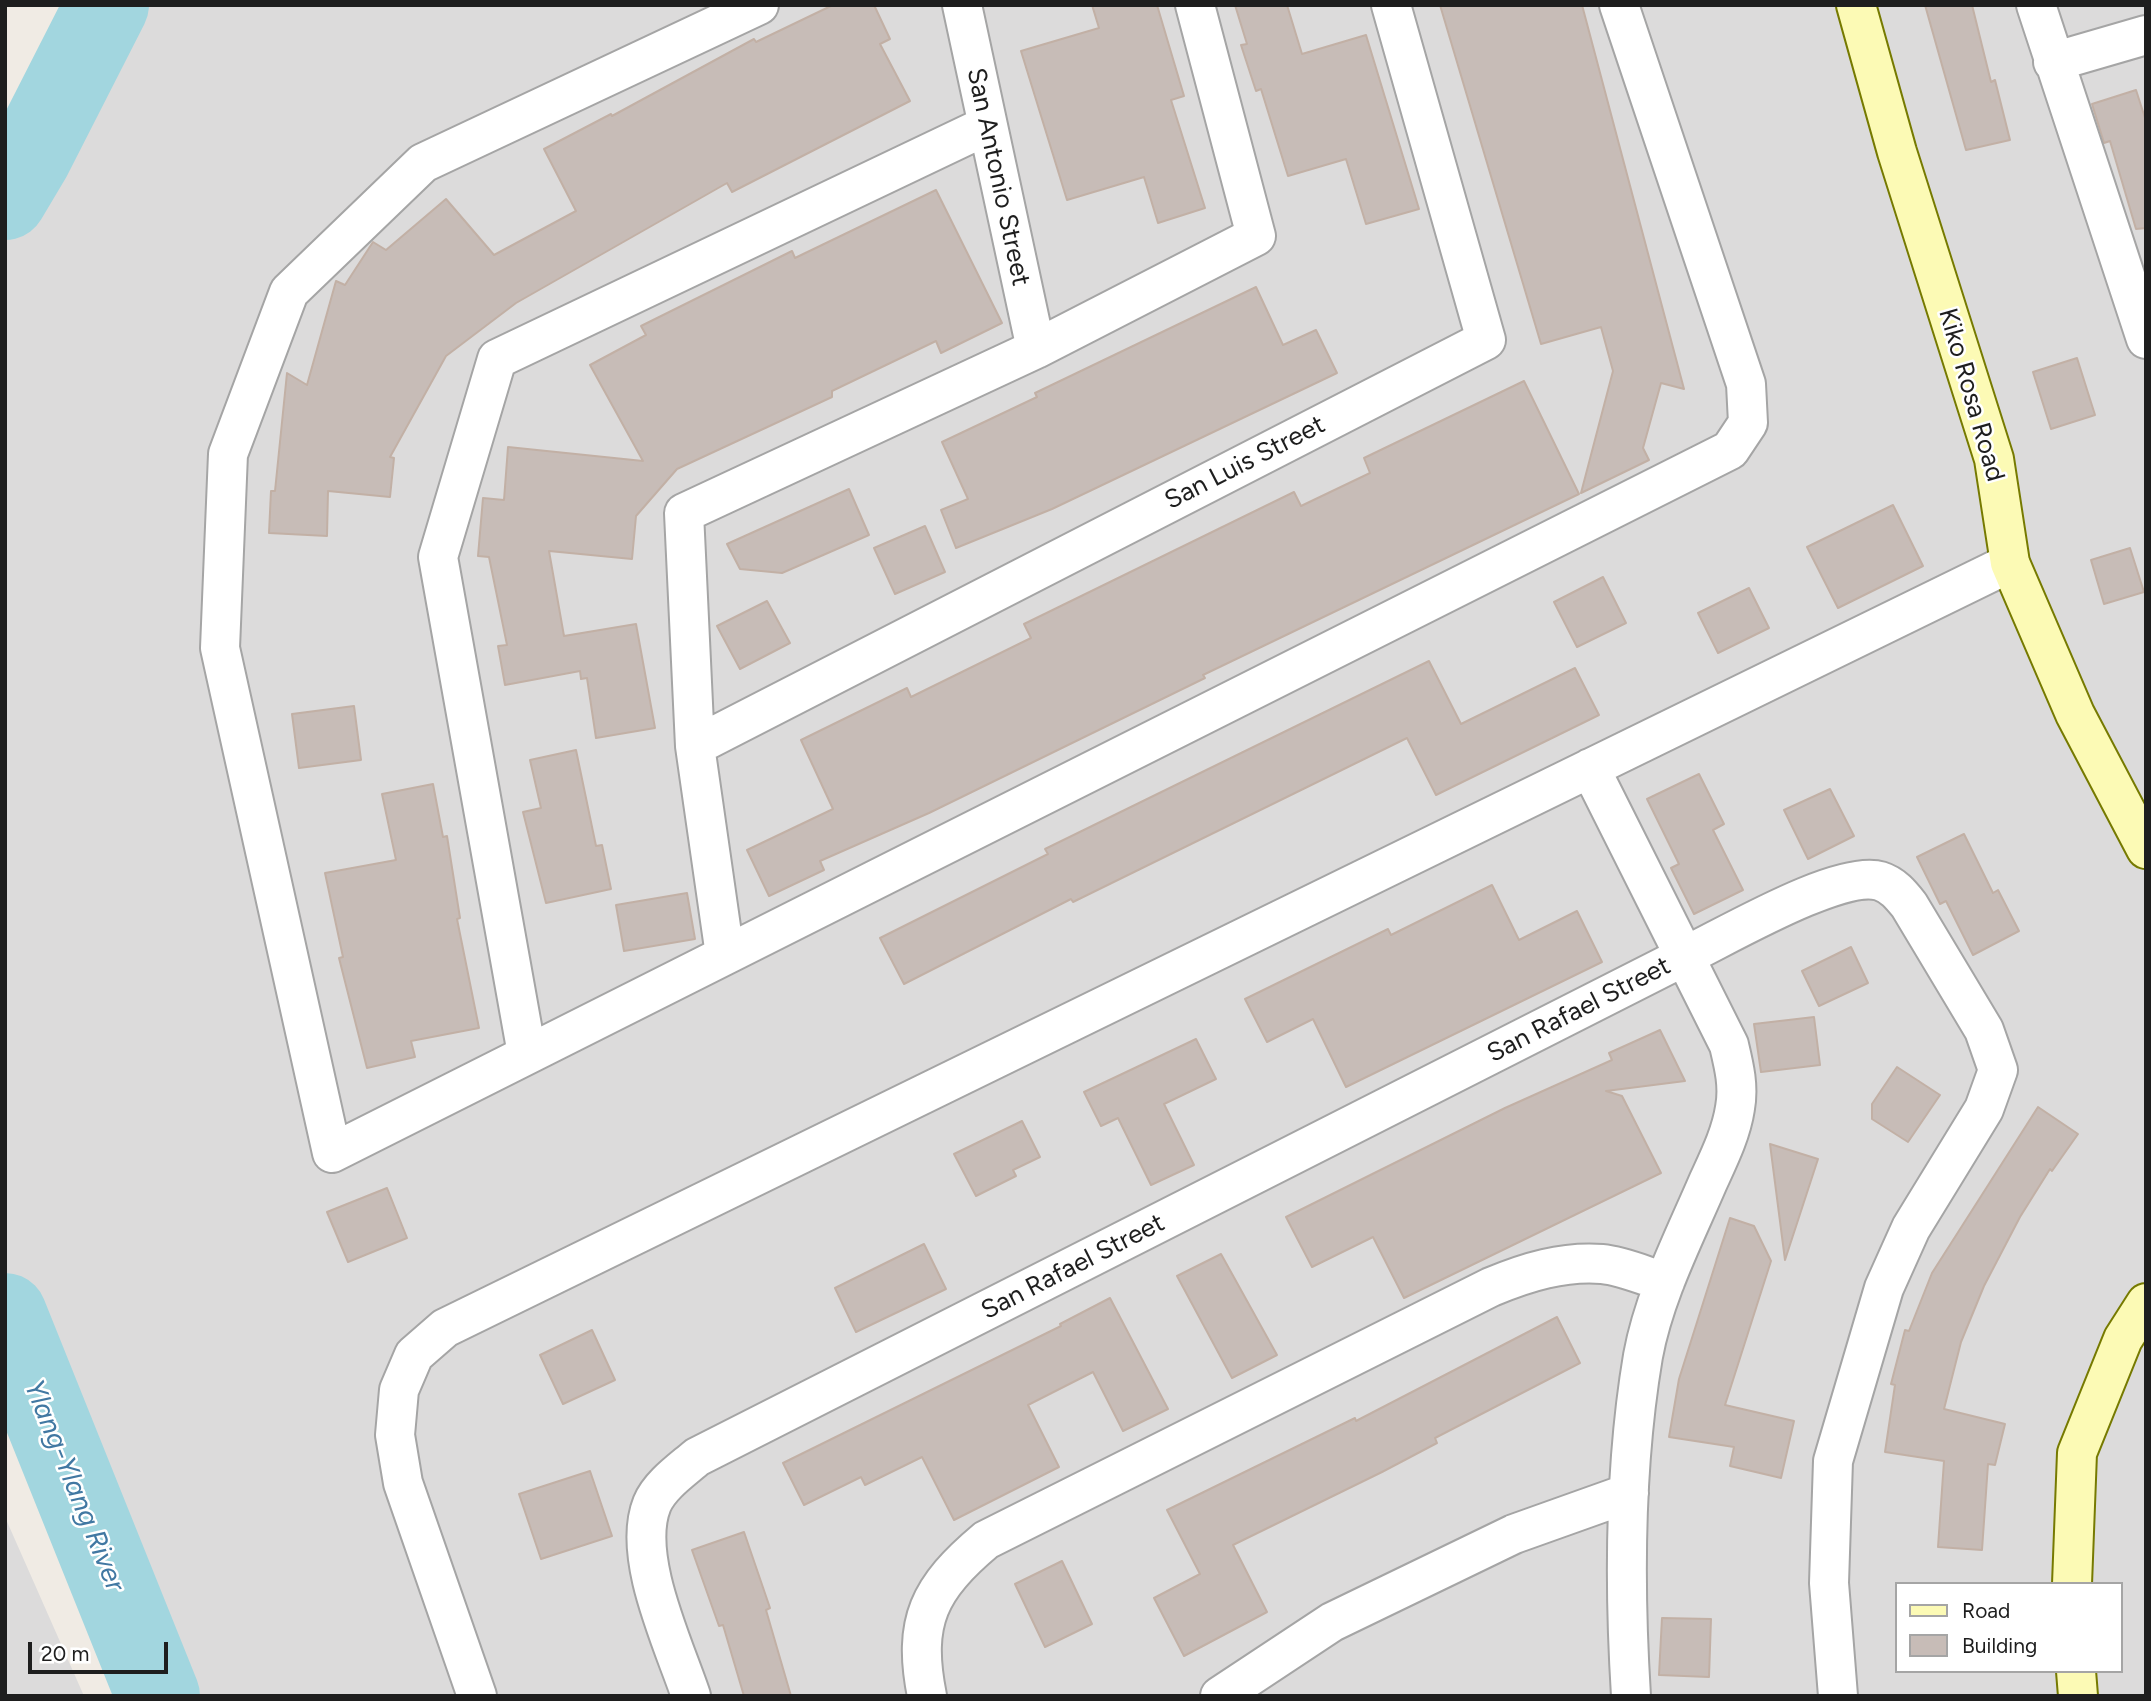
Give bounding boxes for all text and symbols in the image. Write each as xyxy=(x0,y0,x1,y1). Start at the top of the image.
street label: San Antonio Street xyxy=(960,65,1036,289)
street label: Kiko Rosa Road xyxy=(1931,305,2011,485)
street label: San Luis Street xyxy=(1160,409,1330,517)
street label: San Rafael Street xyxy=(1482,950,1676,1070)
street label: San Rafael Street xyxy=(976,1207,1170,1327)
water label: Ylang-Ylang River xyxy=(16,1375,132,1597)
legend xyxy=(1896,1582,2123,1673)
text: Road xyxy=(1962,1598,2010,1623)
scale bar xyxy=(32,1628,172,1672)
text: Building xyxy=(1962,1633,2037,1658)
text: 20 m xyxy=(41,1641,89,1666)

